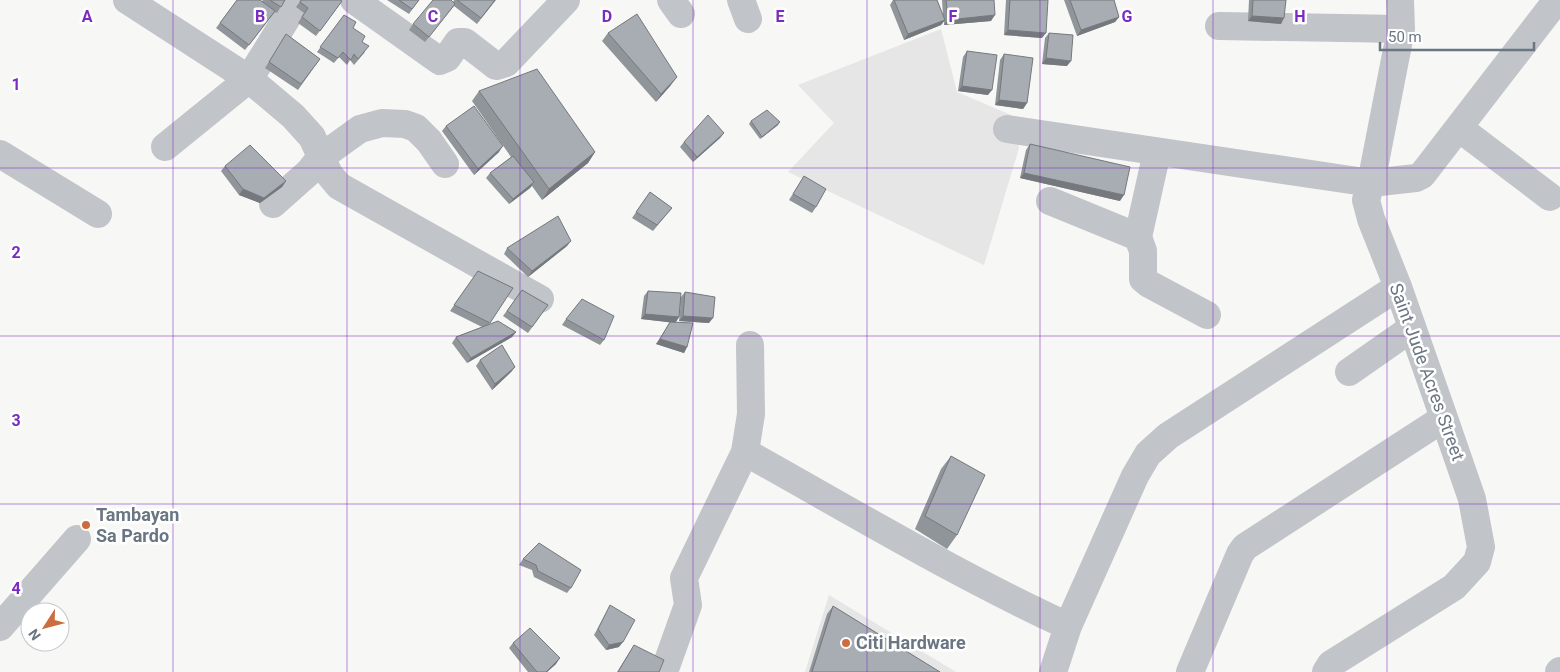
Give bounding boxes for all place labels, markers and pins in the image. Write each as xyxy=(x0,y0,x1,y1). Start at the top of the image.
place label: Tambayan Sa Pardo xyxy=(96,504,179,546)
marker: Tambayan Sa Pardo xyxy=(80,519,92,531)
place label: Citi Hardware xyxy=(856,632,966,653)
marker: Citi Hardware xyxy=(840,637,852,649)

